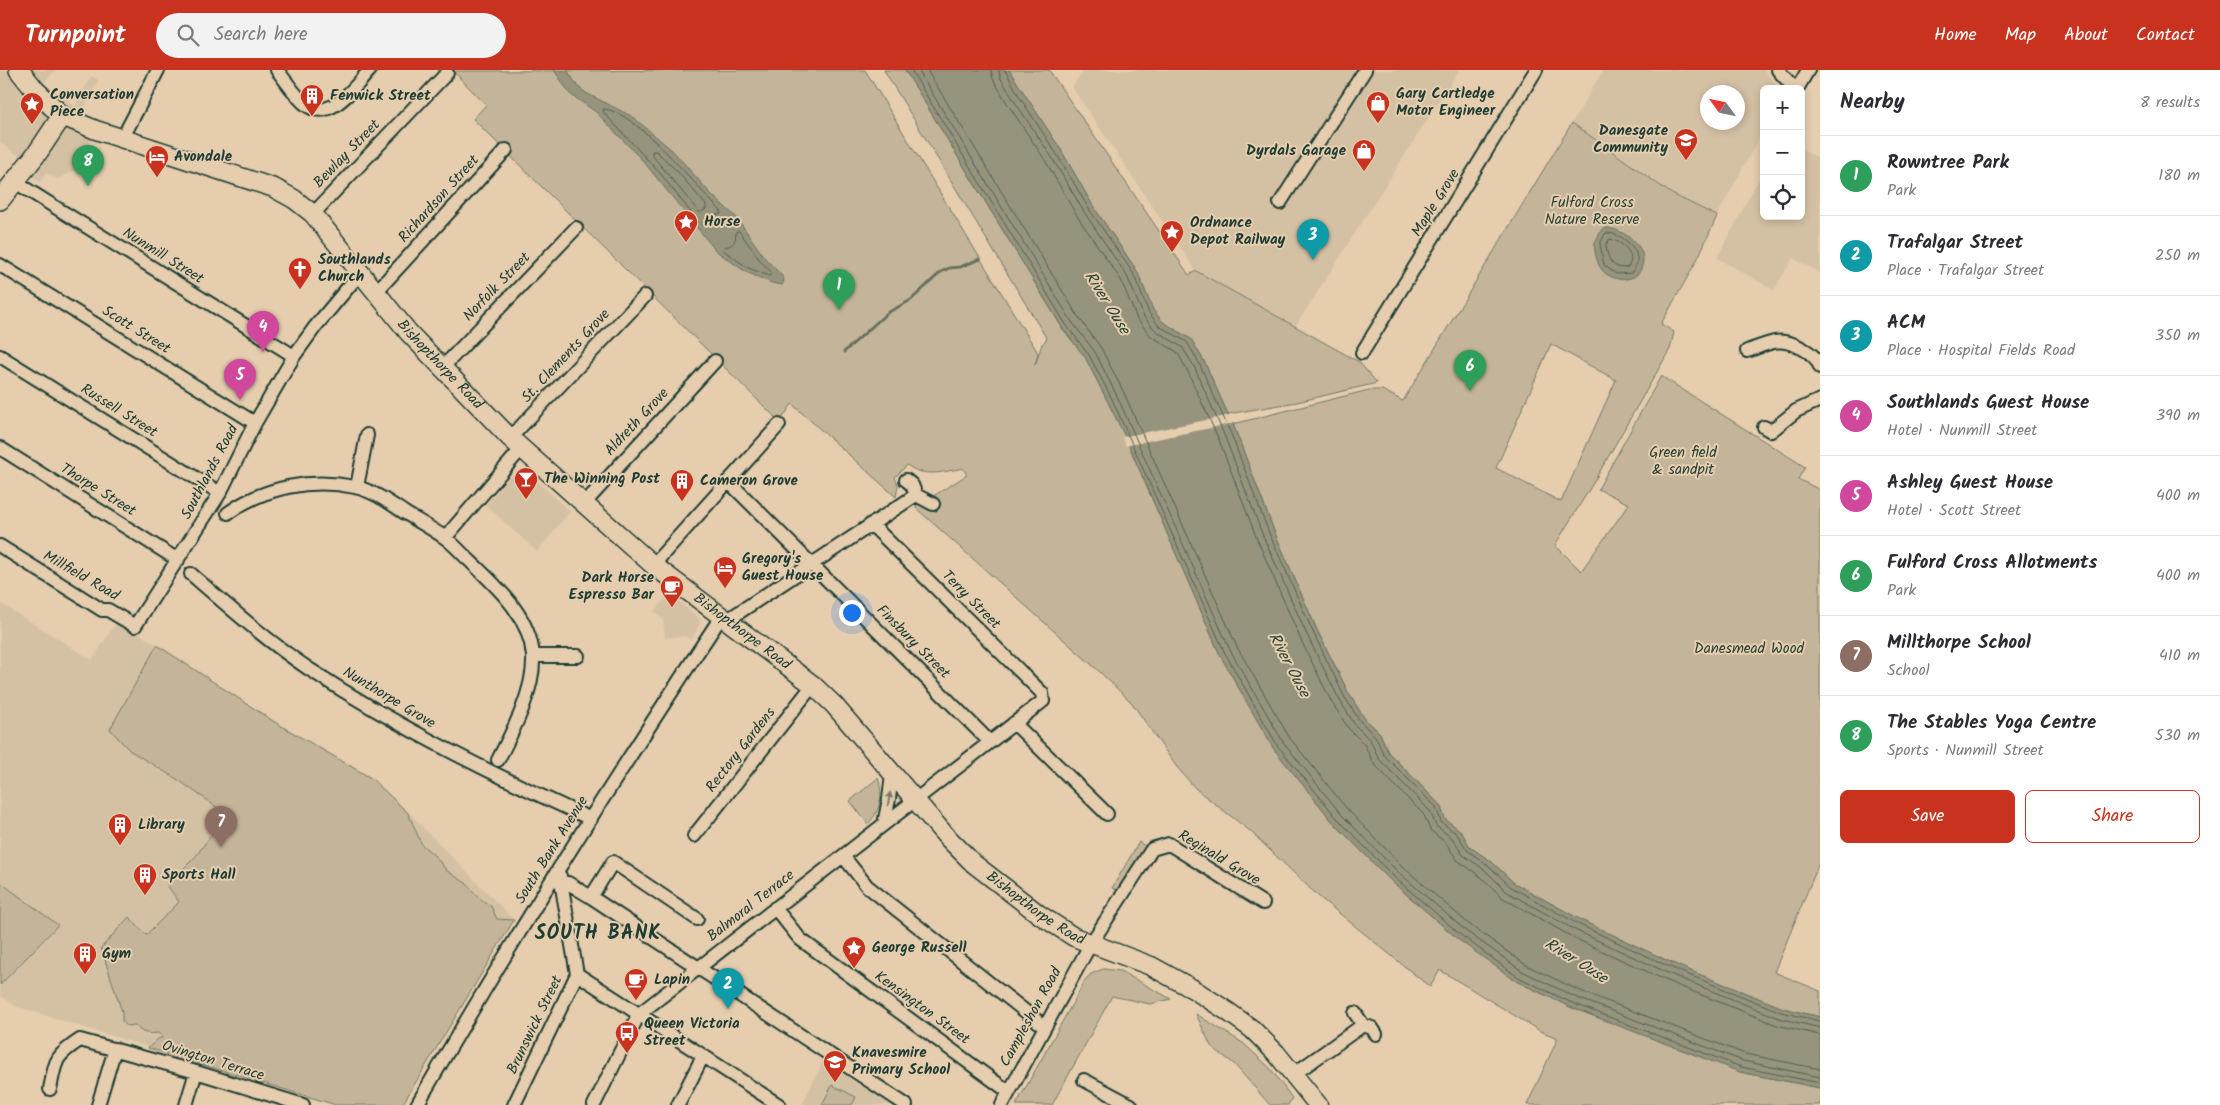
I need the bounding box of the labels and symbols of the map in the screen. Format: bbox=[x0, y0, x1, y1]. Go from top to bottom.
place label: Gary Cartledge Motor Engineer bbox=[1396, 82, 1496, 123]
place label: Conversation Piece bbox=[50, 83, 134, 124]
building icon: Fenwick Street bbox=[299, 83, 325, 117]
place label: Fenwick Street bbox=[330, 84, 431, 108]
north arrow bbox=[1700, 85, 1745, 130]
shop icon: Gary Cartledge Motor Engineer bbox=[1365, 90, 1391, 124]
place icon: Conversation Piece bbox=[19, 91, 45, 125]
street label: Bewlay Street bbox=[308, 114, 386, 194]
place label: Danesgate Community bbox=[1593, 119, 1669, 160]
school or university icon: Danesgate Community bbox=[1673, 127, 1699, 161]
shop icon: Dyrdals Garage bbox=[1351, 138, 1377, 172]
place label: Dyrdals Garage bbox=[1246, 139, 1347, 163]
hotel icon: Avondale bbox=[144, 144, 170, 178]
pin: 8 bbox=[72, 145, 104, 186]
place label: Avondale bbox=[174, 145, 233, 169]
street label: Richardson Street bbox=[393, 149, 485, 249]
street label: Maple Grove bbox=[1406, 164, 1467, 242]
park label: Fulford Cross Nature Reserve bbox=[1545, 191, 1640, 232]
place icon: Horse bbox=[673, 209, 699, 243]
place label: Horse bbox=[704, 210, 741, 234]
place label: Ordnance Depot Railway bbox=[1190, 211, 1286, 252]
place icon: Ordnance Depot Railway bbox=[1159, 219, 1185, 253]
pin: 3 bbox=[1297, 219, 1329, 260]
street label: Nunmill Street bbox=[118, 221, 209, 291]
street label: Norfolk Street bbox=[457, 246, 537, 327]
place label: Southlands Church bbox=[318, 248, 391, 289]
church icon: Southlands Church bbox=[287, 256, 313, 290]
water label: River Ouse bbox=[1078, 267, 1137, 341]
pin: 1 bbox=[823, 269, 855, 310]
street label: Scott Street bbox=[97, 299, 175, 361]
street label: St. Clements Grove bbox=[516, 303, 616, 409]
pin: 4 bbox=[247, 311, 279, 352]
street label: Bishopthorpe Road bbox=[391, 314, 489, 416]
pin: 6 bbox=[1454, 350, 1486, 391]
pin: 5 bbox=[224, 359, 256, 400]
street label: Russell Street bbox=[76, 378, 162, 444]
street label: Aldreth Grove bbox=[599, 382, 675, 462]
street label: Southlands Road bbox=[175, 420, 245, 524]
park label: Green field & sandpit bbox=[1649, 441, 1717, 482]
street label: Thorpe Street bbox=[55, 457, 141, 523]
bar icon: The Winning Post bbox=[513, 466, 539, 500]
place label: The Winning Post bbox=[544, 467, 660, 491]
building icon: Cameron Grove bbox=[669, 468, 695, 502]
place label: Cameron Grove bbox=[700, 469, 798, 493]
street label: Millfield Road bbox=[38, 544, 124, 608]
place label: Gregory's Guest House bbox=[742, 547, 824, 588]
hotel icon: Gregory's Guest House bbox=[712, 555, 738, 589]
street label: Terry Street bbox=[936, 565, 1006, 635]
place label: Dark Horse Espresso Bar bbox=[569, 566, 655, 607]
cafe icon: Dark Horse Espresso Bar bbox=[659, 574, 685, 608]
street label: Bishopthorpe Road bbox=[688, 587, 796, 677]
street label: Finsbury Street bbox=[870, 599, 956, 685]
your location bbox=[839, 600, 865, 626]
water label: River Ouse bbox=[1261, 628, 1317, 704]
park label: Danesmead Wood bbox=[1694, 637, 1804, 661]
street label: Nunthorpe Grove bbox=[338, 661, 440, 735]
street label: Rectory Gardens bbox=[700, 702, 782, 798]
street label: South Bank Avenue bbox=[509, 791, 595, 909]
one-way arrow bbox=[885, 791, 893, 807]
pin: 7 bbox=[205, 806, 237, 847]
building icon: Library bbox=[107, 812, 133, 846]
place label: Library bbox=[138, 813, 185, 837]
street label: Reginald Grove bbox=[1173, 824, 1265, 892]
building icon: Sports Hall bbox=[132, 862, 158, 896]
place label: Sports Hall bbox=[162, 863, 236, 887]
street label: Balmoral Terrace bbox=[702, 864, 800, 948]
street label: Bishopthorpe Road bbox=[981, 865, 1089, 952]
district label: SOUTH BANK bbox=[535, 918, 661, 950]
water label: River Ouse bbox=[1540, 932, 1614, 991]
place icon: George Russell bbox=[841, 935, 867, 969]
place label: George Russell bbox=[872, 936, 966, 960]
building icon: Gym bbox=[72, 941, 98, 975]
place label: Gym bbox=[102, 942, 131, 966]
street label: Campleshon Road bbox=[994, 962, 1069, 1071]
street label: Kensington Street bbox=[869, 965, 975, 1051]
cafe icon: Lapin bbox=[623, 967, 649, 1001]
place label: Lapin bbox=[654, 968, 690, 992]
pin: 2 bbox=[712, 968, 744, 1009]
street label: Brunswick Street bbox=[501, 971, 569, 1079]
place label: Queen Victoria Street bbox=[644, 1012, 740, 1053]
bus stop icon: Queen Victoria Street bbox=[614, 1020, 640, 1054]
street label: Ovington Terrace bbox=[159, 1034, 267, 1088]
place label: Knavesmire Primary School bbox=[852, 1041, 950, 1082]
school or university icon: Knavesmire Primary School bbox=[822, 1049, 848, 1083]

